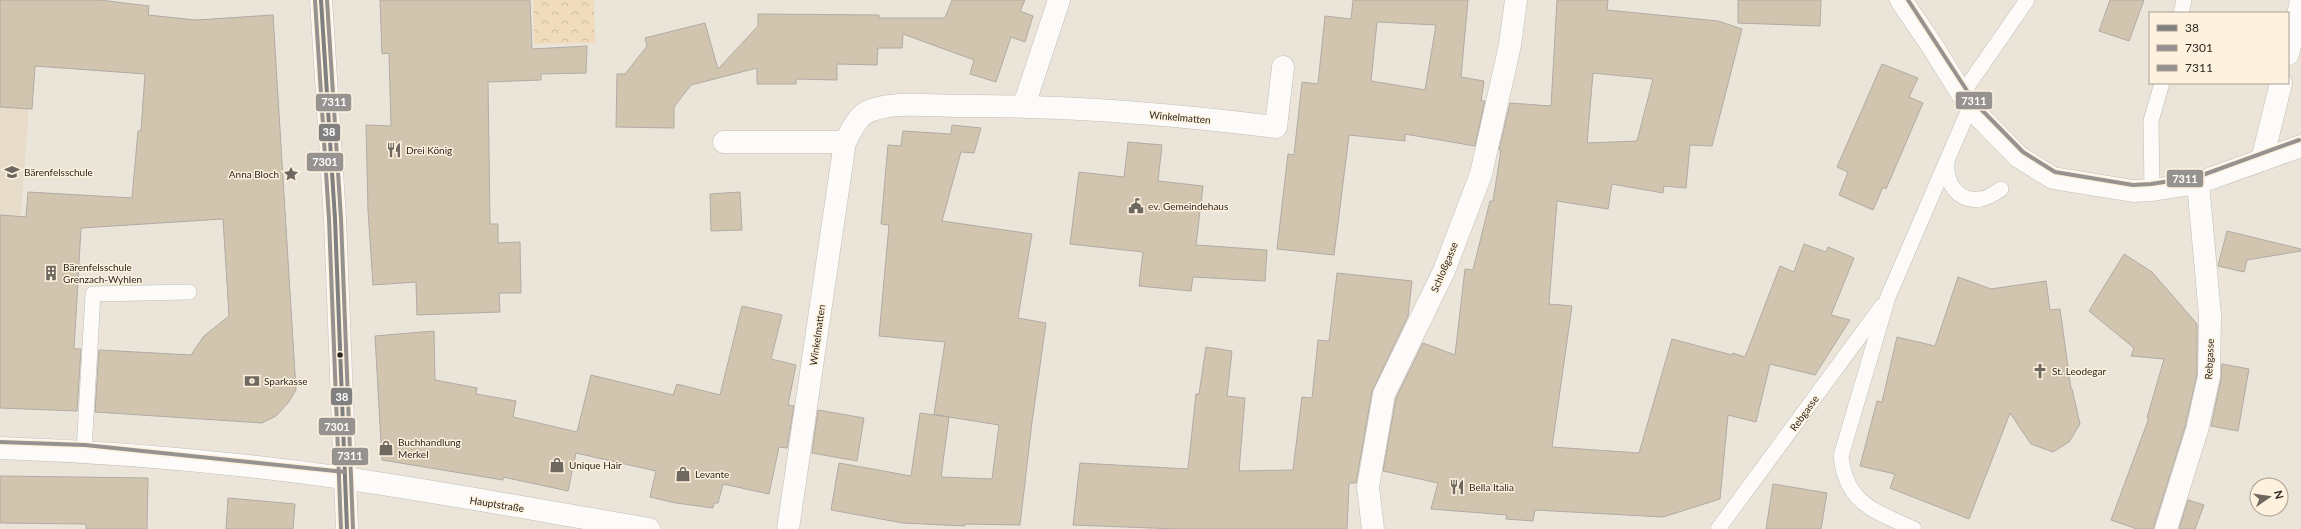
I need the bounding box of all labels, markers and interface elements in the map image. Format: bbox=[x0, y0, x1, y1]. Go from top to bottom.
legend bbox=[2149, 12, 2289, 84]
text: 38 bbox=[2185, 20, 2199, 35]
text: 7301 bbox=[2185, 40, 2213, 55]
text: 7311 bbox=[2185, 60, 2213, 75]
line badge: 7311 bbox=[1955, 91, 1993, 110]
line badge: 7311 bbox=[315, 93, 352, 112]
text: 7311 bbox=[1961, 94, 1987, 107]
text: 7311 bbox=[321, 95, 347, 108]
street label: Winkelmatten bbox=[1149, 108, 1211, 126]
line badge: 38 bbox=[318, 123, 341, 142]
text: 38 bbox=[323, 125, 335, 138]
restaurant icon: Drei König bbox=[385, 141, 403, 159]
place label: Drei König bbox=[406, 144, 452, 156]
line badge: 7301 bbox=[306, 152, 344, 172]
text: 7301 bbox=[312, 155, 338, 168]
school or university icon: Bärenfelsschule bbox=[3, 163, 21, 181]
place icon: Anna Bloch bbox=[282, 165, 300, 183]
place label: Bärenfelsschule bbox=[24, 166, 93, 178]
place label: Anna Bloch bbox=[229, 168, 279, 180]
line badge: 7311 bbox=[2166, 169, 2204, 188]
text: 7311 bbox=[2172, 172, 2198, 185]
public building icon: ev. Gemeindehaus bbox=[1127, 197, 1145, 215]
place label: ev. Gemeindehaus bbox=[1148, 200, 1228, 212]
street label: Schloßgasse bbox=[1428, 240, 1460, 294]
place label: Bärenfelsschule Grenzach-Wyhlen bbox=[63, 261, 142, 285]
building icon: Bärenfelsschule Grenzach-Wyhlen bbox=[42, 264, 60, 282]
street label: Winkelmatten bbox=[807, 304, 827, 366]
street label: Rebgasse bbox=[2202, 338, 2216, 380]
unlabelled marker bbox=[335, 350, 345, 360]
church icon: St. Leodegar bbox=[2031, 362, 2049, 380]
place label: St. Leodegar bbox=[2052, 365, 2106, 377]
bank icon: Sparkasse bbox=[243, 372, 261, 390]
place label: Sparkasse bbox=[264, 375, 308, 387]
line badge: 38 bbox=[330, 387, 353, 406]
text: 38 bbox=[336, 390, 348, 403]
street label: Rebgasse bbox=[1787, 393, 1821, 433]
line badge: 7301 bbox=[318, 417, 356, 436]
text: 7301 bbox=[324, 420, 350, 433]
place label: Buchhandlung Merkel bbox=[398, 436, 461, 460]
shop icon: Buchhandlung Merkel bbox=[377, 439, 395, 457]
line badge: 7311 bbox=[331, 447, 369, 466]
text: 7311 bbox=[337, 449, 363, 462]
shop icon: Unique Hair bbox=[548, 456, 566, 474]
place label: Unique Hair bbox=[569, 459, 622, 471]
shop icon: Levante bbox=[674, 465, 692, 483]
place label: Levante bbox=[695, 468, 729, 480]
north arrow bbox=[2249, 477, 2289, 517]
restaurant icon: Bella Italia bbox=[1448, 478, 1466, 496]
place label: Bella Italia bbox=[1469, 481, 1514, 493]
text: N bbox=[2272, 489, 2287, 500]
street label: Hauptstraße bbox=[469, 494, 525, 514]

